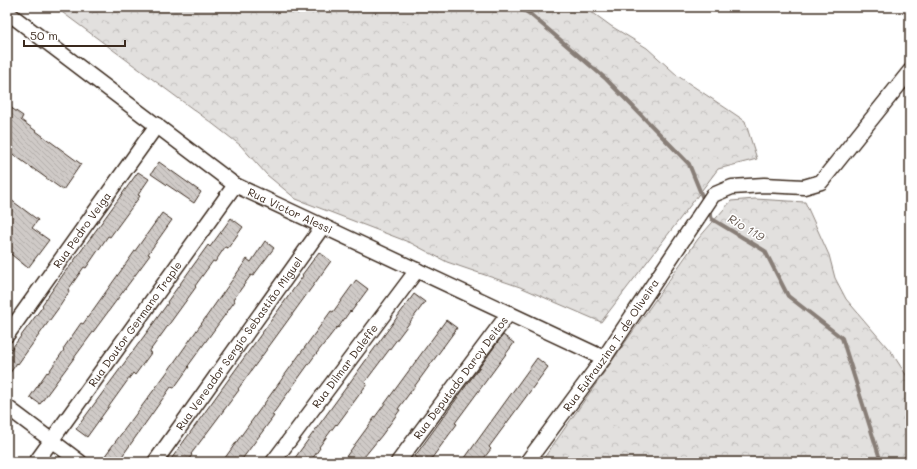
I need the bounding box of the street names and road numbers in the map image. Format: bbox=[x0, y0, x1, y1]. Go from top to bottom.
street label: Rua Victor Alessi bbox=[245, 184, 335, 237]
street label: Rua Pedro Veiga bbox=[49, 189, 114, 271]
street label: Rua Vereador Sergio Sebastião Miguel bbox=[172, 254, 305, 433]
street label: Rua Doutor Germano Traple bbox=[85, 258, 185, 389]
street label: Rua Eufrauzina T. de Oliveira bbox=[559, 276, 662, 414]
street label: Rua Deputado Darcy Deitos bbox=[410, 313, 511, 442]
street label: Rua Dilmar Daleffe bbox=[308, 321, 381, 411]

